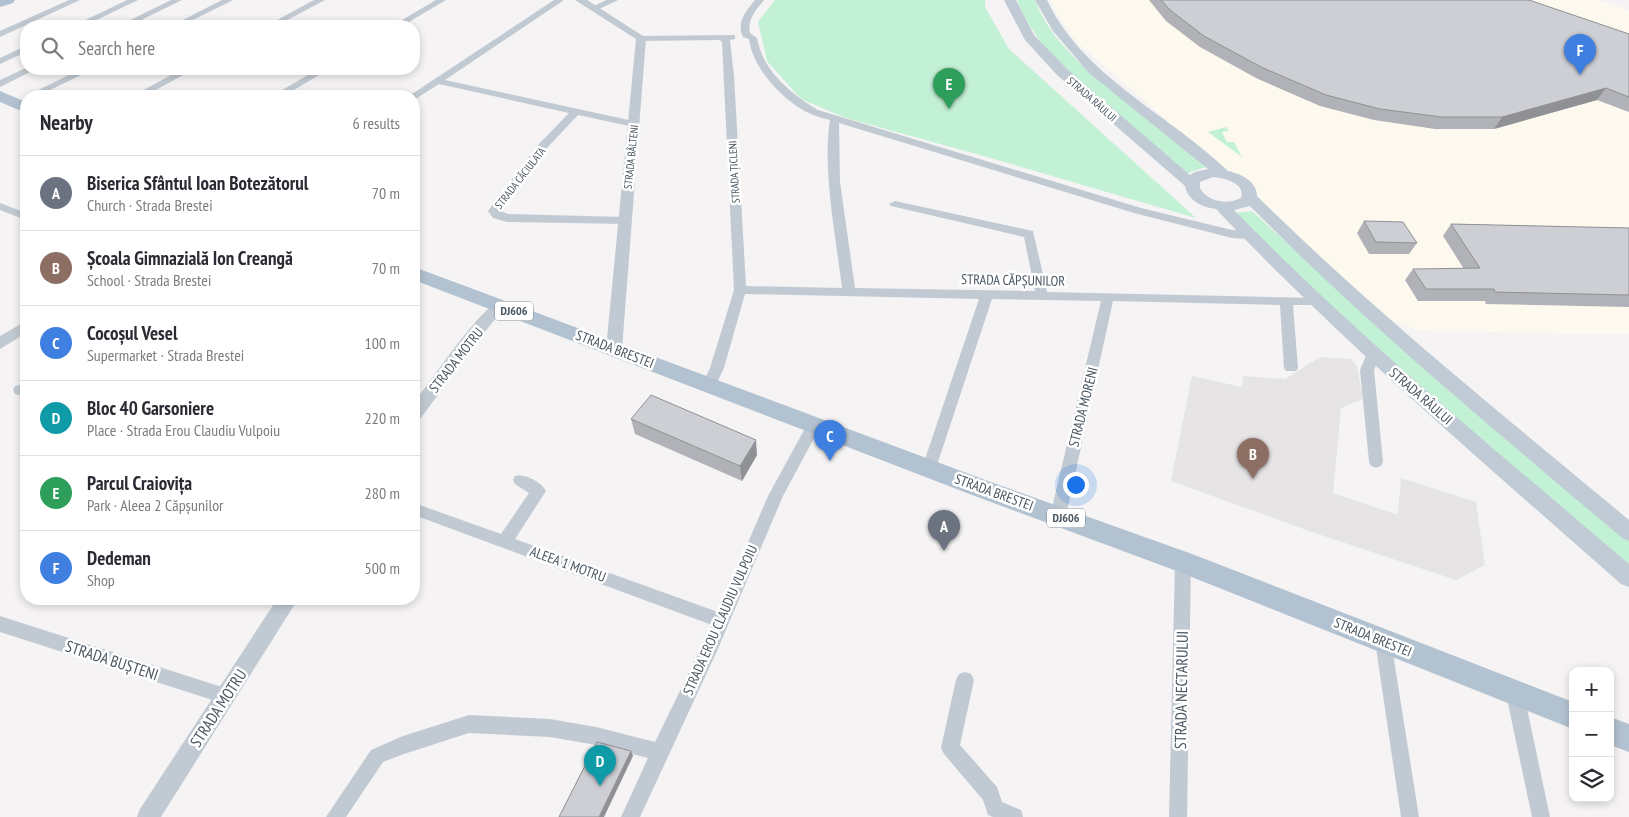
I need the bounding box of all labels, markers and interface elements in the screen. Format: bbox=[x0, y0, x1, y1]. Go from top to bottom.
search box bbox=[20, 20, 420, 75]
icon: search bbox=[38, 34, 66, 62]
pin: F bbox=[1564, 34, 1596, 75]
text: Search here bbox=[78, 36, 155, 60]
pin: E bbox=[933, 68, 965, 109]
street label: STRADA RÂULUI bbox=[1064, 74, 1120, 124]
text: Nearby bbox=[40, 109, 93, 136]
text: 6 results bbox=[353, 113, 400, 133]
street label: STRADA BÂLTENI bbox=[621, 124, 641, 190]
street label: STRADA ȚICLENI bbox=[725, 140, 743, 204]
street label: STRADA CĂCIULATA bbox=[492, 144, 549, 212]
text: Biserica Sfântul Ioan Botezătorul bbox=[87, 171, 308, 195]
text: A bbox=[52, 183, 60, 203]
text: 70 m bbox=[372, 183, 400, 203]
text: Church · Strada Brestei bbox=[87, 195, 213, 215]
text: Școala Gimnazială Ion Creangă bbox=[87, 246, 293, 270]
text: B bbox=[52, 258, 60, 278]
text: 70 m bbox=[372, 258, 400, 278]
text: School · Strada Brestei bbox=[87, 270, 211, 290]
street label: STRADA CĂPȘUNILOR bbox=[961, 270, 1065, 290]
road number: DJ606 bbox=[495, 302, 533, 321]
text: Cocoșul Vesel bbox=[87, 321, 178, 345]
street label: STRADA MOTRU bbox=[425, 324, 487, 396]
street label: STRADA BRESTEI bbox=[573, 326, 657, 372]
text: C bbox=[52, 333, 60, 353]
text: 100 m bbox=[365, 333, 400, 353]
text: Supermarket · Strada Brestei bbox=[87, 345, 244, 365]
street label: STRADA RÂULUI bbox=[1386, 364, 1456, 428]
street label: STRADA MORENI bbox=[1064, 365, 1102, 449]
text: Bloc 40 Garsoniere bbox=[87, 396, 214, 420]
text: D bbox=[52, 408, 60, 428]
text: 220 m bbox=[365, 408, 400, 428]
text: Place · Strada Erou Claudiu Vulpoiu bbox=[87, 420, 280, 440]
pin: C bbox=[814, 420, 846, 461]
pin: B bbox=[1237, 438, 1269, 479]
street label: STRADA BRESTEI bbox=[952, 469, 1036, 515]
text: Parcul Craiovița bbox=[87, 471, 192, 495]
your location bbox=[1063, 472, 1089, 498]
text: E bbox=[53, 483, 59, 503]
text: 280 m bbox=[365, 483, 400, 503]
text: Park · Aleea 2 Căpșunilor bbox=[87, 495, 223, 515]
road number: DJ606 bbox=[1047, 508, 1085, 528]
pin: A bbox=[928, 510, 960, 551]
street label: ALEEA 1 MOTRU bbox=[528, 542, 608, 586]
street label: STRADA EROU CLAUDIU VULPOIU bbox=[679, 542, 761, 698]
text: Dedeman bbox=[87, 546, 151, 570]
text: F bbox=[53, 558, 59, 578]
text: 500 m bbox=[365, 558, 400, 578]
text: Shop bbox=[87, 570, 115, 590]
street label: STRADA BRESTEI bbox=[1331, 613, 1415, 661]
street label: STRADA NECTARULUI bbox=[1170, 631, 1192, 749]
street label: STRADA BUȘTENI bbox=[63, 636, 161, 684]
street label: STRADA MOTRU bbox=[185, 665, 251, 751]
map controls bbox=[1569, 667, 1614, 802]
button: + bbox=[1569, 667, 1614, 712]
button: − bbox=[1569, 712, 1614, 757]
pin: D bbox=[584, 745, 616, 786]
button: layers bbox=[1569, 757, 1614, 802]

